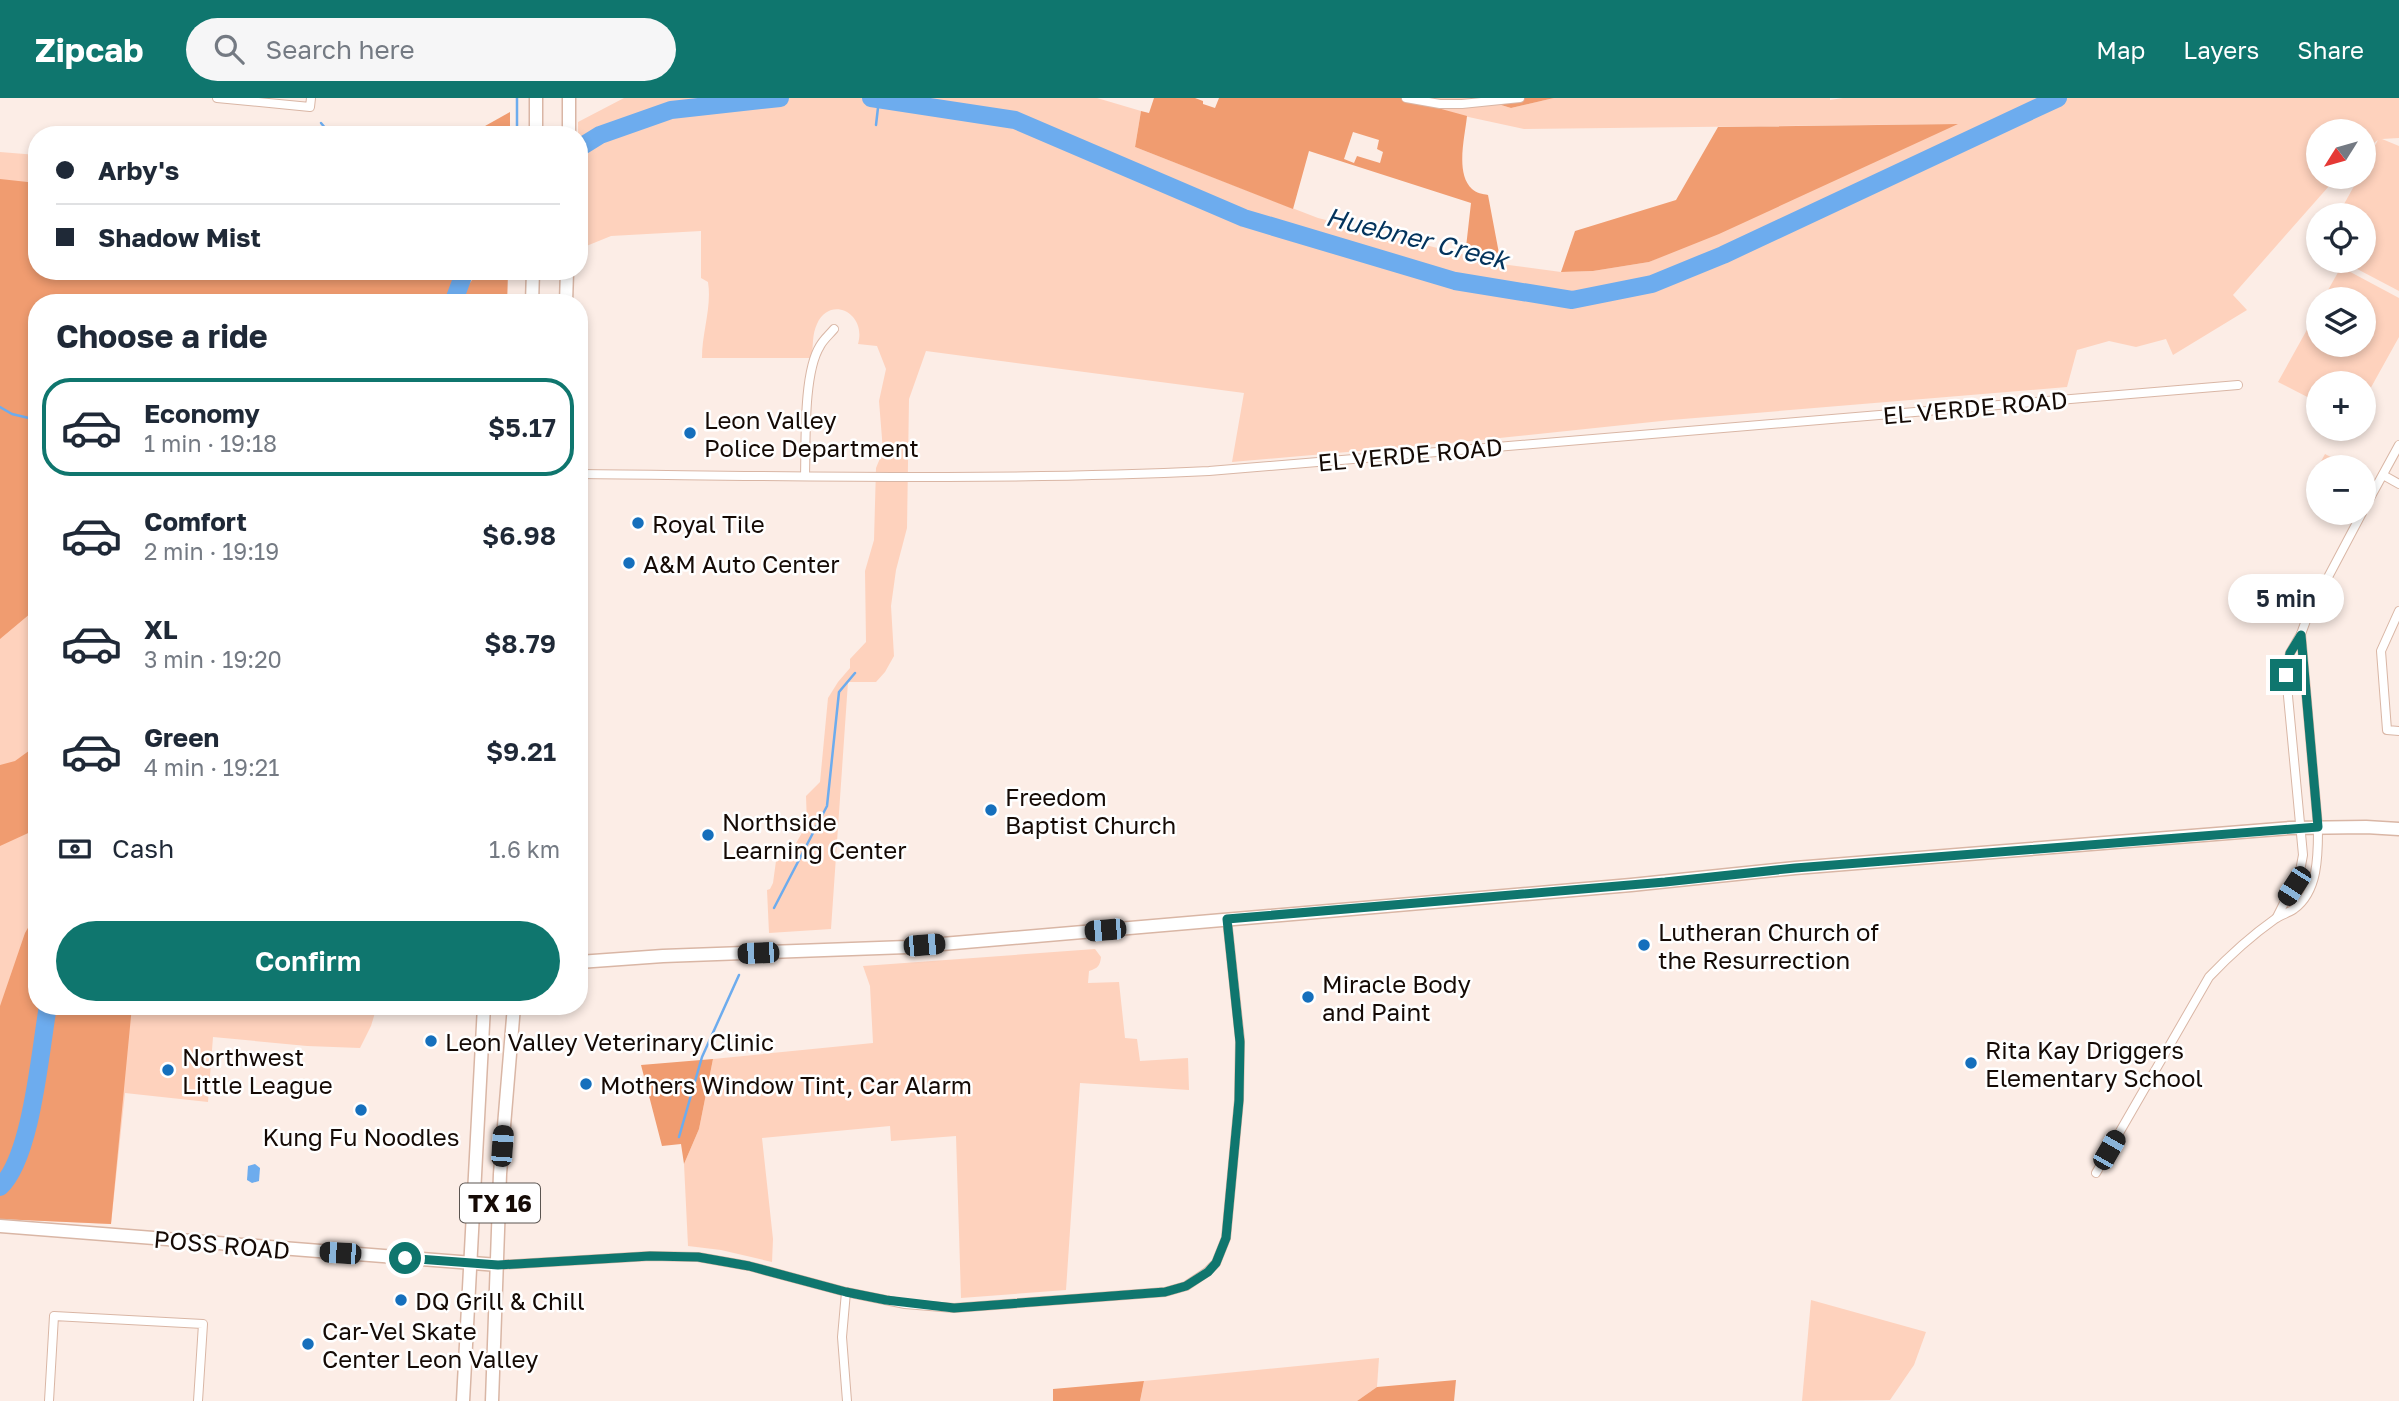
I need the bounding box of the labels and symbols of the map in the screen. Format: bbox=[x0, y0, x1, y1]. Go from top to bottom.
north arrow bbox=[2306, 119, 2376, 189]
water label: Huebner Creek bbox=[1323, 200, 1514, 276]
street label: EL VERDE ROAD bbox=[1881, 384, 2069, 430]
place label: Leon Valley Police Department bbox=[704, 405, 919, 462]
marker: Leon Valley Police Department bbox=[682, 425, 698, 441]
street label: EL VERDE ROAD bbox=[1316, 431, 1504, 477]
place label: Royal Tile bbox=[652, 509, 765, 538]
marker: Royal Tile bbox=[630, 515, 646, 531]
place label: A&M Auto Center bbox=[643, 549, 840, 578]
marker: A&M Auto Center bbox=[621, 555, 637, 571]
callout: 5 min bbox=[2228, 574, 2344, 622]
route end bbox=[2270, 659, 2302, 691]
place label: Freedom Baptist Church bbox=[1005, 782, 1176, 839]
marker: Freedom Baptist Church bbox=[983, 802, 999, 818]
place label: Northside Learning Center bbox=[722, 807, 907, 864]
marker: Northside Learning Center bbox=[700, 827, 716, 843]
car bbox=[2274, 863, 2315, 909]
place label: Lutheran Church of the Resurrection bbox=[1658, 917, 1879, 974]
car bbox=[1084, 918, 1127, 942]
car bbox=[903, 933, 946, 957]
marker: Lutheran Church of the Resurrection bbox=[1636, 937, 1652, 953]
car bbox=[737, 942, 780, 964]
place label: Miracle Body and Paint bbox=[1322, 969, 1471, 1026]
marker: Miracle Body and Paint bbox=[1300, 989, 1316, 1005]
place label: Leon Valley Veterinary Clinic bbox=[445, 1027, 774, 1056]
marker: Leon Valley Veterinary Clinic bbox=[423, 1033, 439, 1049]
place label: Rita Kay Driggers Elementary School bbox=[1985, 1035, 2203, 1092]
place label: Northwest Little League bbox=[182, 1042, 333, 1099]
marker: Rita Kay Driggers Elementary School bbox=[1963, 1055, 1979, 1071]
marker: Northwest Little League bbox=[160, 1062, 176, 1078]
place label: Mothers Window Tint, Car Alarm bbox=[600, 1070, 972, 1099]
marker: Mothers Window Tint, Car Alarm bbox=[578, 1076, 594, 1092]
marker: Kung Fu Noodles bbox=[353, 1102, 369, 1118]
place label: Kung Fu Noodles bbox=[263, 1122, 459, 1151]
car bbox=[491, 1124, 514, 1168]
car bbox=[2090, 1127, 2129, 1173]
road number: TX 16 bbox=[460, 1184, 540, 1222]
street label: POSS ROAD bbox=[153, 1224, 291, 1264]
car bbox=[319, 1241, 362, 1265]
route start bbox=[389, 1242, 421, 1274]
place label: DQ Grill & Chill bbox=[415, 1286, 585, 1315]
marker: DQ Grill & Chill bbox=[393, 1292, 409, 1308]
place label: Car-Vel Skate Center Leon Valley bbox=[322, 1316, 538, 1373]
marker: Car-Vel Skate Center Leon Valley bbox=[300, 1336, 316, 1352]

